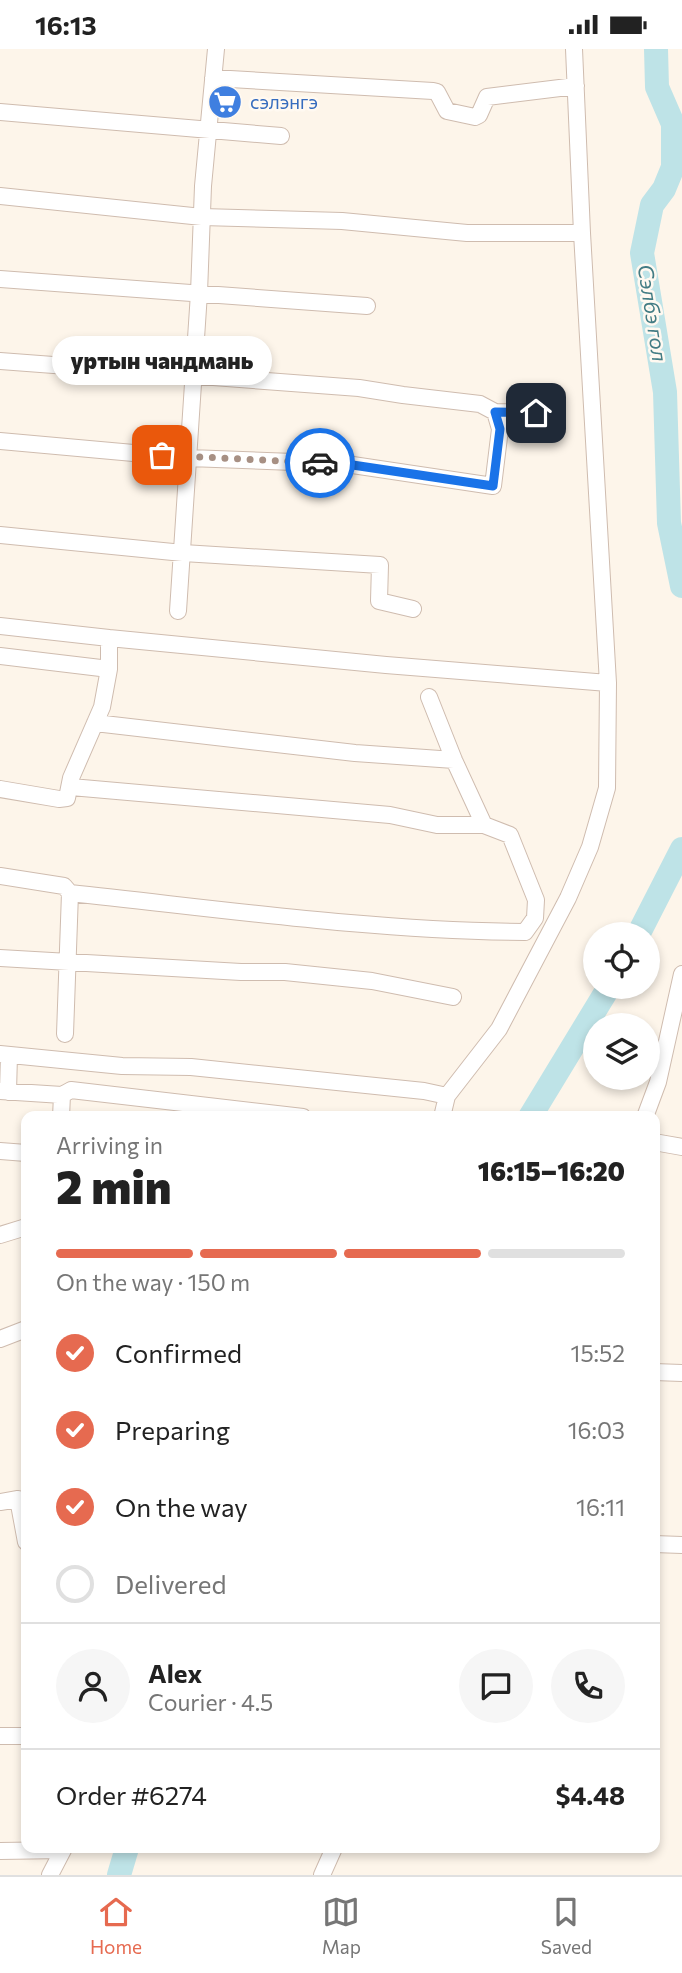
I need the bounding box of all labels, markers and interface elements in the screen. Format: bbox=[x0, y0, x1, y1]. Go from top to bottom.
text: 16:13 bbox=[35, 9, 97, 40]
supermarket icon: сэлэнгэ bbox=[206, 83, 244, 121]
place label: сэлэнгэ bbox=[250, 90, 318, 113]
water label: Сэлбэ гол bbox=[633, 263, 673, 363]
callout: уртын чандмань bbox=[52, 336, 272, 385]
text: уртын чандмань bbox=[71, 346, 253, 374]
pin bbox=[506, 383, 566, 443]
icon: home bbox=[517, 394, 555, 432]
pin bbox=[132, 425, 192, 485]
courier bbox=[285, 428, 355, 498]
icon: bag bbox=[143, 436, 181, 474]
icon: car bbox=[301, 444, 339, 482]
map controls bbox=[583, 922, 660, 1090]
button: locate bbox=[583, 922, 660, 999]
button: layers bbox=[583, 1013, 660, 1090]
text: Arriving in bbox=[56, 1131, 163, 1159]
text: 16:15–16:20 bbox=[478, 1155, 625, 1186]
text: 2 min bbox=[56, 1157, 172, 1213]
text: On the way · 150 m bbox=[56, 1268, 250, 1296]
icon: check bbox=[56, 1334, 94, 1372]
text: Confirmed bbox=[115, 1337, 242, 1368]
text: 15:52 bbox=[571, 1339, 625, 1367]
icon: check bbox=[56, 1411, 94, 1449]
text: Preparing bbox=[115, 1414, 230, 1445]
text: 16:03 bbox=[568, 1416, 625, 1444]
icon: check bbox=[56, 1488, 94, 1526]
text: On the way bbox=[115, 1491, 248, 1522]
text: 16:11 bbox=[576, 1493, 625, 1521]
text: Delivered bbox=[115, 1568, 226, 1599]
button: person bbox=[56, 1649, 130, 1723]
button: chat bbox=[459, 1649, 533, 1723]
button: phone bbox=[551, 1649, 625, 1723]
text: Alex bbox=[148, 1657, 202, 1688]
text: Courier · 4.5 bbox=[148, 1688, 273, 1716]
text: Order #6274 bbox=[56, 1779, 207, 1810]
text: $4.48 bbox=[555, 1779, 625, 1810]
tab: Home bbox=[90, 1893, 142, 1958]
tab: Map bbox=[322, 1893, 361, 1958]
tab: Saved bbox=[541, 1893, 592, 1958]

